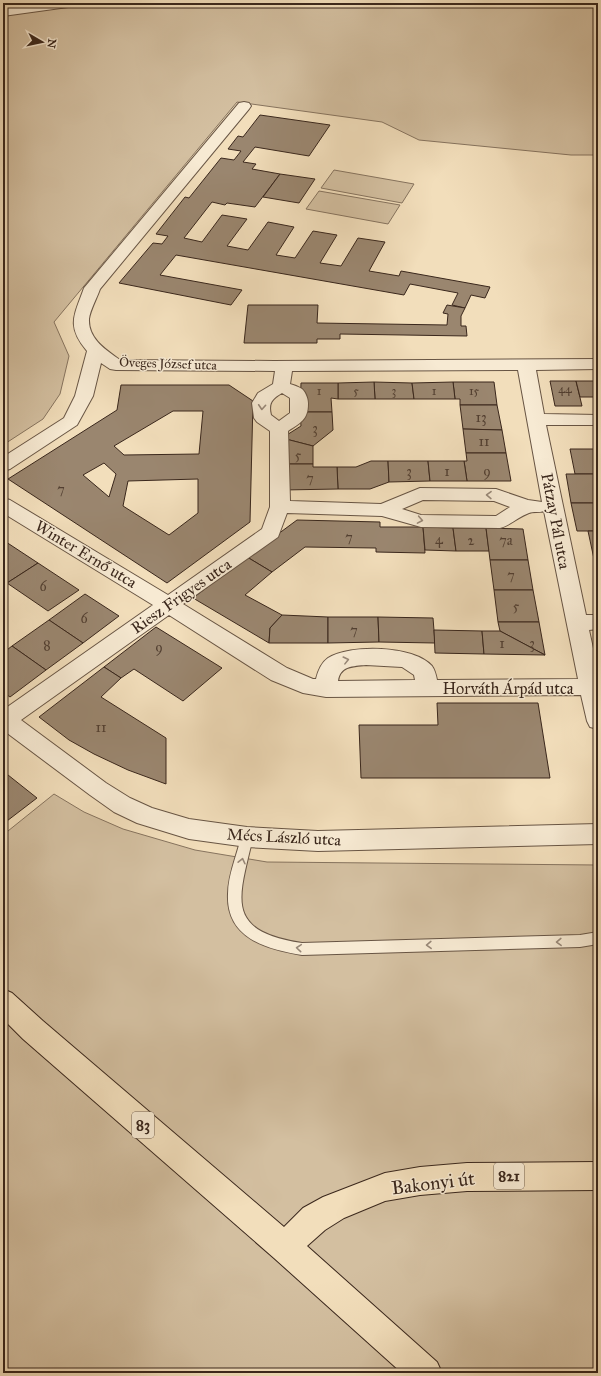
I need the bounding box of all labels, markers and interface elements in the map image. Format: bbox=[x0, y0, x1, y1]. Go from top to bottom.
north arrow bbox=[22, 22, 62, 62]
text: N bbox=[44, 38, 59, 50]
street label: Öveges József utca bbox=[119, 354, 218, 374]
house number: 44 bbox=[558, 382, 572, 396]
house number: 1 bbox=[317, 384, 322, 398]
house number: 5 bbox=[353, 384, 359, 398]
house number: 3 bbox=[392, 384, 397, 398]
house number: 1 bbox=[432, 384, 437, 398]
house number: 15 bbox=[469, 384, 480, 398]
one-way arrow bbox=[258, 404, 266, 410]
house number: 13 bbox=[475, 409, 487, 426]
house number: 3 bbox=[312, 420, 318, 437]
house number: 11 bbox=[478, 433, 490, 450]
house number: 5 bbox=[295, 447, 302, 464]
house number: 3 bbox=[406, 463, 412, 480]
house number: 1 bbox=[444, 463, 450, 480]
house number: 9 bbox=[483, 463, 491, 480]
house number: 7 bbox=[306, 470, 314, 487]
street label: Pátzay Pál utca bbox=[537, 471, 575, 571]
house number: 7 bbox=[57, 481, 65, 498]
one-way arrow bbox=[486, 491, 492, 499]
one-way arrow bbox=[417, 515, 423, 524]
street label: Winter Ernő utca bbox=[32, 516, 141, 592]
house number: 7 bbox=[345, 529, 353, 546]
house number: 4 bbox=[435, 531, 444, 548]
house number: 2 bbox=[468, 532, 475, 549]
house number: 7a bbox=[499, 532, 513, 549]
street label: Riesz Frigyes utca bbox=[127, 554, 235, 638]
house number: 7 bbox=[507, 567, 515, 584]
house number: 6 bbox=[39, 578, 47, 595]
house number: 5 bbox=[513, 598, 520, 615]
house number: 6 bbox=[80, 610, 88, 627]
house number: 7 bbox=[350, 622, 358, 639]
house number: 1 bbox=[499, 635, 505, 652]
house number: 3 bbox=[529, 635, 535, 652]
house number: 8 bbox=[43, 637, 51, 654]
house number: 9 bbox=[155, 639, 163, 656]
one-way arrow bbox=[342, 656, 349, 665]
street label: Horváth Árpád utca bbox=[442, 678, 574, 698]
house number: 11 bbox=[95, 719, 107, 736]
street label: Mécs László utca bbox=[226, 825, 342, 849]
one-way arrow bbox=[237, 858, 245, 864]
one-way arrow bbox=[556, 937, 562, 946]
one-way arrow bbox=[426, 941, 432, 950]
one-way arrow bbox=[296, 944, 302, 953]
road number: 83 bbox=[132, 1112, 154, 1138]
road number: 821 bbox=[494, 1163, 524, 1189]
street label: Bakonyi út bbox=[390, 1166, 476, 1200]

